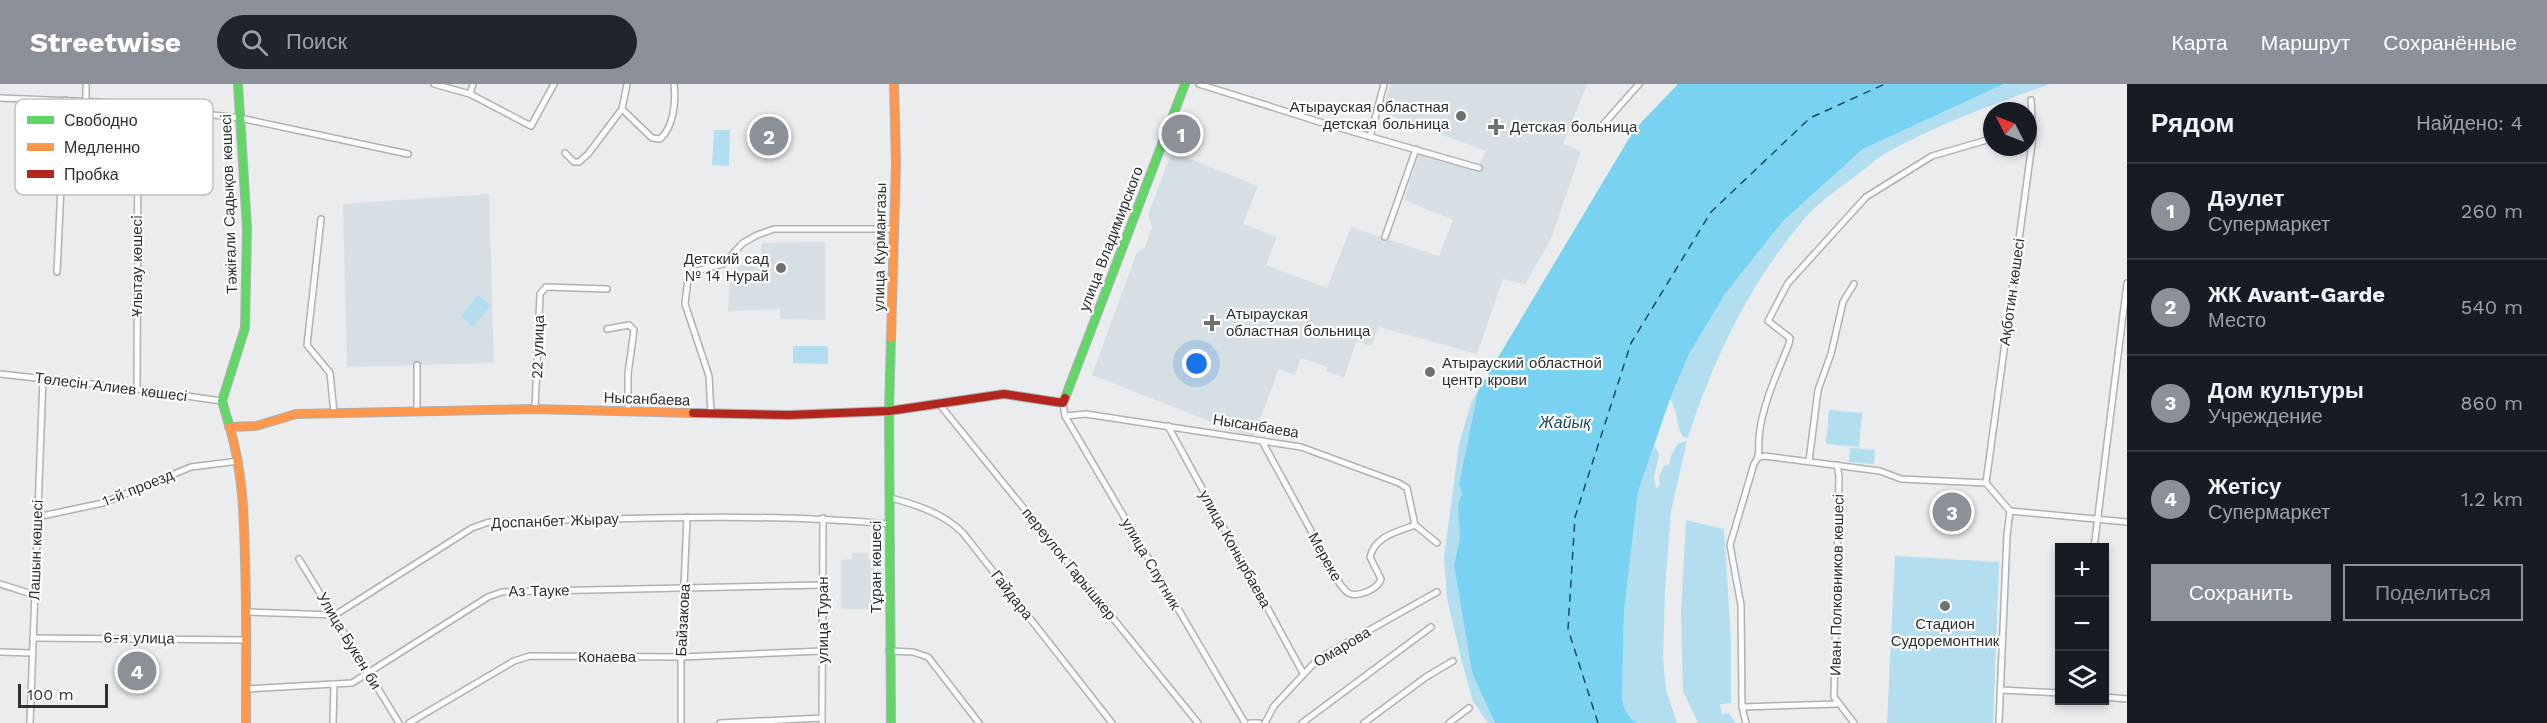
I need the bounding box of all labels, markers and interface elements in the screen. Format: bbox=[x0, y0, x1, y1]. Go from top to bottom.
search box bbox=[217, 15, 637, 69]
text: Streetwise bbox=[30, 26, 181, 59]
icon: search bbox=[238, 26, 271, 59]
text: Поиск bbox=[286, 29, 347, 54]
text: Карта bbox=[2172, 30, 2228, 55]
text: Маршрут bbox=[2261, 30, 2350, 55]
text: Сохранённые bbox=[2383, 30, 2517, 55]
place label: Атырауская областная детская больница bbox=[1289, 98, 1450, 133]
legend bbox=[15, 99, 213, 195]
north arrow bbox=[1983, 102, 2037, 156]
text: Рядом bbox=[2151, 108, 2234, 138]
marker: Атырауская областная детская больница bbox=[1454, 109, 1468, 123]
text: Свободно bbox=[64, 111, 138, 130]
text: Найдено: 4 bbox=[2416, 111, 2523, 135]
pin: 1 bbox=[1162, 112, 1200, 156]
pin: 2 bbox=[750, 113, 788, 158]
street label: Тәжіғали Садықов көшесі bbox=[217, 114, 241, 294]
marker: Детская больница bbox=[1487, 118, 1505, 136]
place label: Детская больница bbox=[1510, 118, 1638, 136]
text: Медленно bbox=[64, 138, 140, 157]
street label: улица Владимирского bbox=[1075, 164, 1147, 314]
text: Пробка bbox=[64, 165, 119, 184]
street label: улица Курмангазы bbox=[870, 183, 890, 311]
text: Дәулет bbox=[2208, 186, 2284, 211]
text: 1 bbox=[2166, 199, 2175, 223]
text: 260 m bbox=[2461, 199, 2523, 223]
text: Супермаркет bbox=[2208, 212, 2330, 236]
street label: Ұлытау көшесi bbox=[128, 215, 146, 317]
street label: Ақботин көшесі bbox=[1996, 237, 2028, 347]
place label: Детский сад № 14 Нурай bbox=[684, 250, 769, 285]
marker: Детский сад № 14 Нурай bbox=[774, 261, 788, 275]
text: ЖК Avant-Garde bbox=[2208, 282, 2385, 307]
text: 2 bbox=[2165, 295, 2176, 319]
text: 540 m bbox=[2461, 295, 2523, 319]
place label: Атырауская областная больница bbox=[1226, 305, 1371, 340]
text: Место bbox=[2208, 308, 2266, 332]
street label: 22 улица bbox=[528, 314, 548, 379]
marker: Атырауская областная больница bbox=[1203, 314, 1221, 332]
your location bbox=[1182, 349, 1211, 378]
place label: Атырауский областной центр крови bbox=[1442, 354, 1602, 389]
marker: Атырауский областной центр крови bbox=[1423, 365, 1437, 379]
street label: Төлесін Алиев көшесі bbox=[34, 369, 188, 405]
text: Дом культуры bbox=[2208, 378, 2364, 403]
street label: Нысанбаева bbox=[603, 388, 691, 410]
text: 3 bbox=[2165, 391, 2176, 415]
text: 860 m bbox=[2460, 391, 2523, 415]
text: Учреждение bbox=[2208, 404, 2323, 428]
street label: Нысанбаева bbox=[1212, 410, 1301, 442]
water label: Жайық bbox=[1538, 413, 1592, 432]
street label: 1-й проезд bbox=[100, 465, 176, 510]
text: Жетісу bbox=[2208, 474, 2281, 499]
street label: улица Конырбаева bbox=[1195, 487, 1275, 612]
text: 4 bbox=[2164, 487, 2177, 511]
text: 1.2 km bbox=[2461, 487, 2523, 511]
pin: 3 bbox=[1932, 490, 1972, 534]
street label: Иван Полковников көшесі bbox=[1826, 494, 1848, 676]
street label: Лашын көшесі bbox=[25, 499, 47, 601]
text: Супермаркет bbox=[2208, 500, 2330, 524]
street label: переулок Гарышкер bbox=[1018, 504, 1120, 624]
street label: Доспанбет Жырау bbox=[491, 510, 620, 532]
street label: улица Спутник bbox=[1117, 515, 1185, 613]
street label: Тұран көшесі bbox=[867, 521, 885, 613]
street label: Мереке bbox=[1304, 530, 1346, 584]
map controls bbox=[2055, 543, 2109, 705]
button: + bbox=[2055, 543, 2109, 597]
button: Сохранить bbox=[2151, 564, 2331, 621]
button: Поделиться bbox=[2343, 564, 2523, 621]
street label: Гайдара bbox=[987, 567, 1037, 624]
street label: улица Туран bbox=[814, 577, 832, 663]
street label: Аз Тауке bbox=[508, 581, 570, 601]
street label: Байзакова bbox=[672, 582, 694, 657]
street label: Улица Букен би bbox=[313, 589, 385, 693]
button: − bbox=[2055, 597, 2109, 651]
marker: Стадион Судоремонтник bbox=[1938, 599, 1952, 613]
place label: Стадион Судоремонтник bbox=[1891, 615, 2000, 650]
street label: Омарова bbox=[1310, 623, 1374, 671]
street label: 6-я улица bbox=[103, 628, 175, 648]
pin: 4 bbox=[118, 648, 156, 694]
street label: Конаева bbox=[578, 648, 637, 666]
button: layers bbox=[2055, 651, 2109, 705]
scale bar bbox=[18, 681, 108, 708]
text: 100 m bbox=[27, 685, 74, 704]

